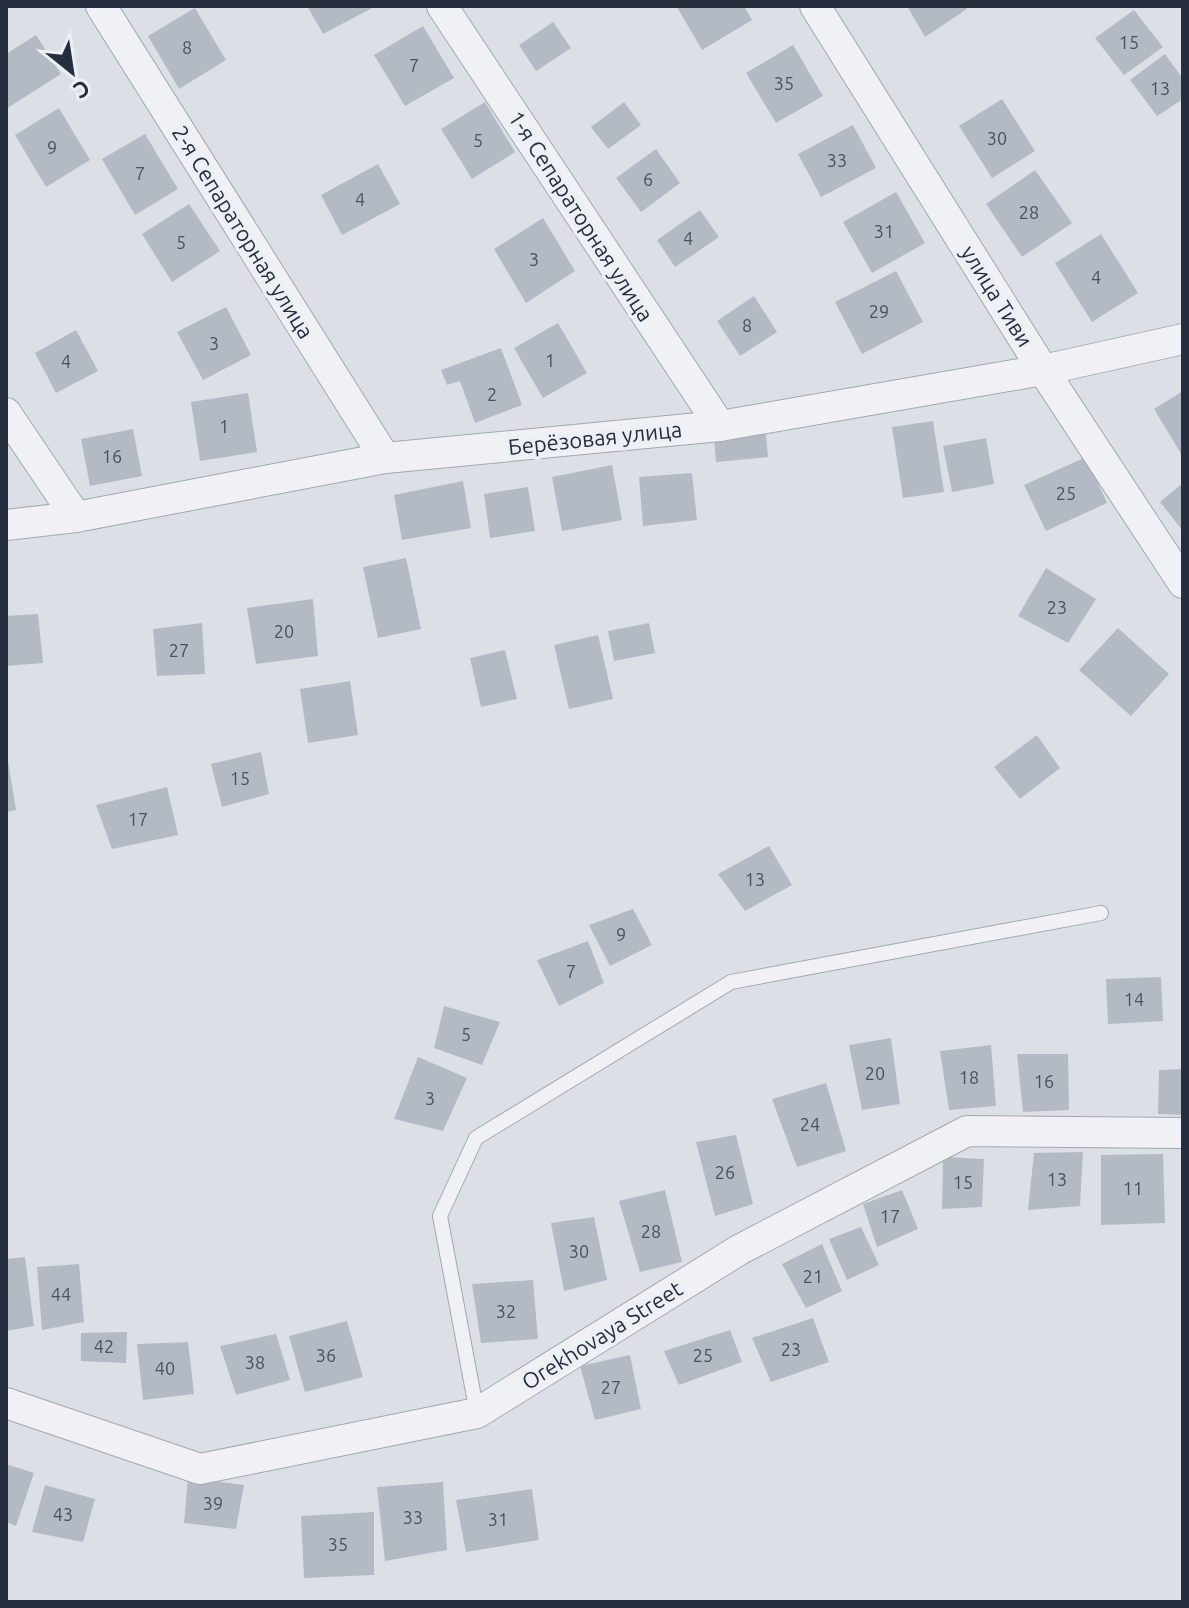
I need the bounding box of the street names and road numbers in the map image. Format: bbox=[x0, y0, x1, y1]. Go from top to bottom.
street label: 1-я Сепараторная улица bbox=[504, 106, 659, 326]
street label: 2-я Сепараторная улица bbox=[168, 121, 319, 343]
street label: улица Тиви bbox=[956, 241, 1038, 351]
street label: Берёзовая улица bbox=[507, 416, 683, 459]
street label: Orekhovaya Street bbox=[517, 1275, 687, 1394]

